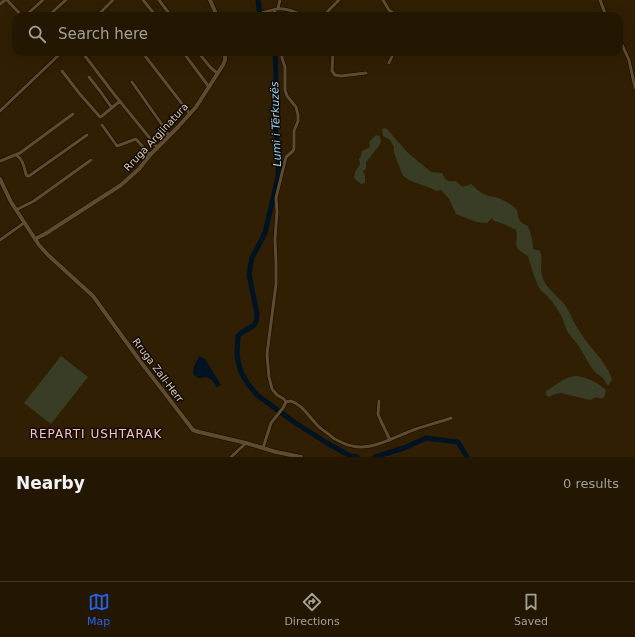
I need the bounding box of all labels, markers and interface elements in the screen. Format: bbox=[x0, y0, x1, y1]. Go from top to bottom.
search box bbox=[12, 12, 623, 56]
icon: search bbox=[26, 23, 48, 45]
text: Search here bbox=[58, 25, 148, 43]
water label: Lumi i Tërkuzës bbox=[268, 81, 284, 167]
street label: Rruga Argjinatura bbox=[122, 101, 190, 173]
street label: Rruga Zall-Herr bbox=[130, 336, 186, 405]
district label: REPARTI USHTARAK bbox=[30, 427, 162, 441]
text: Nearby bbox=[16, 473, 85, 493]
text: 0 results bbox=[563, 476, 619, 491]
tab: Map bbox=[87, 591, 110, 628]
tab: Directions bbox=[284, 591, 340, 628]
tab: Saved bbox=[514, 591, 548, 628]

